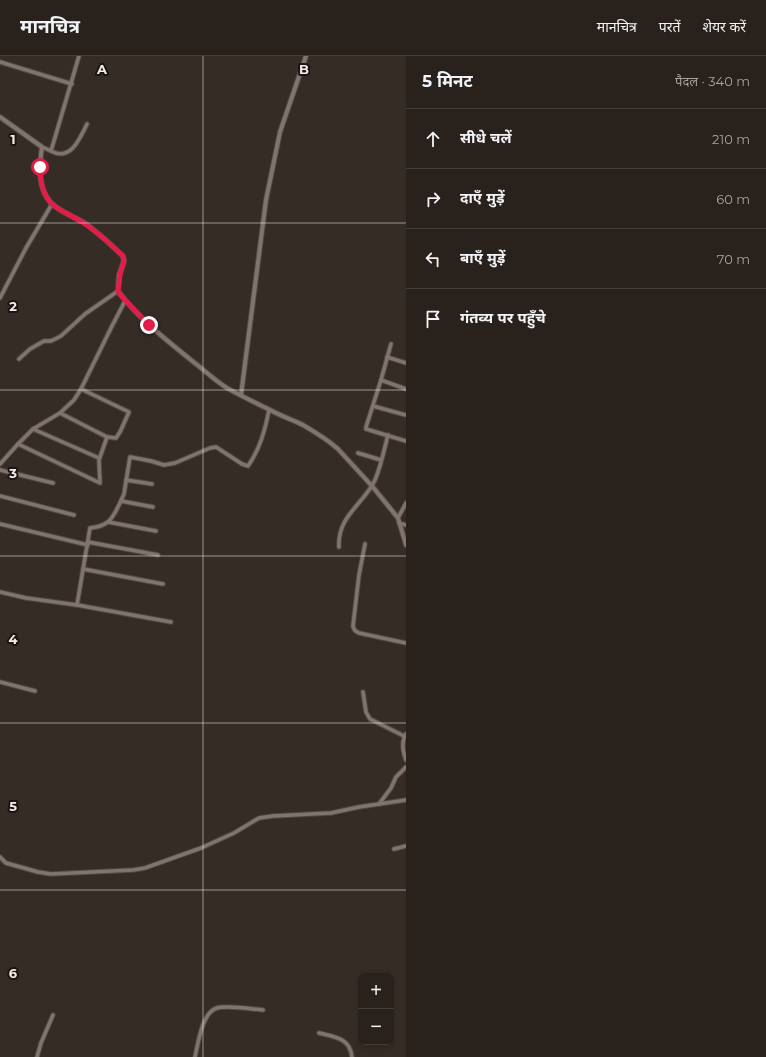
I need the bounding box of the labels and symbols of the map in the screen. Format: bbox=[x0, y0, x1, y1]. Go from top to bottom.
text: A bbox=[96, 61, 108, 77]
text: B bbox=[299, 61, 309, 77]
text: 1 bbox=[10, 131, 16, 147]
route start bbox=[31, 158, 49, 176]
text: 2 bbox=[9, 298, 17, 314]
route end bbox=[140, 316, 158, 334]
text: 3 bbox=[8, 465, 17, 481]
text: 4 bbox=[9, 631, 18, 647]
text: 5 bbox=[9, 798, 17, 814]
text: 6 bbox=[9, 965, 18, 981]

